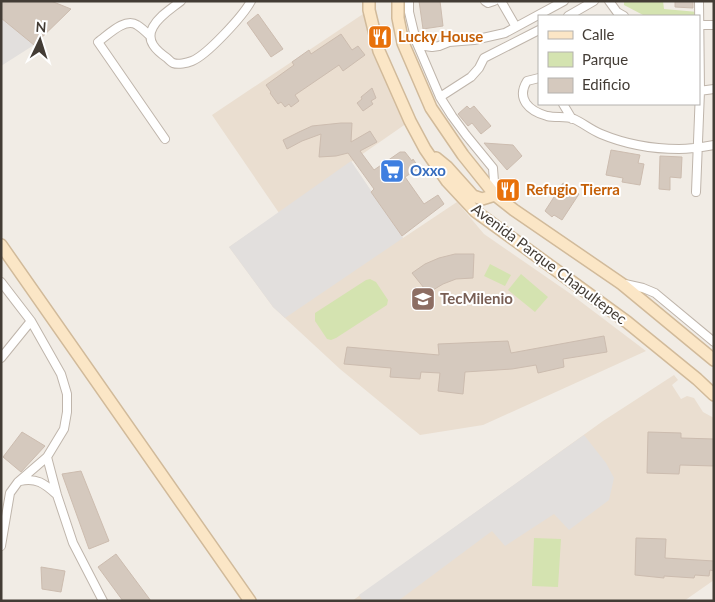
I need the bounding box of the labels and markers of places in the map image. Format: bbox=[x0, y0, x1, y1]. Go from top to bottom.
restaurant icon: Lucky House bbox=[367, 24, 393, 50]
place label: Lucky House bbox=[398, 27, 483, 45]
supermarket icon: Oxxo bbox=[379, 158, 405, 184]
place label: Oxxo bbox=[410, 161, 446, 179]
restaurant icon: Refugio Tierra bbox=[495, 177, 521, 203]
place label: Refugio Tierra bbox=[526, 180, 620, 198]
school or university icon: TecMilenio bbox=[410, 286, 436, 312]
place label: TecMilenio bbox=[440, 289, 513, 307]

